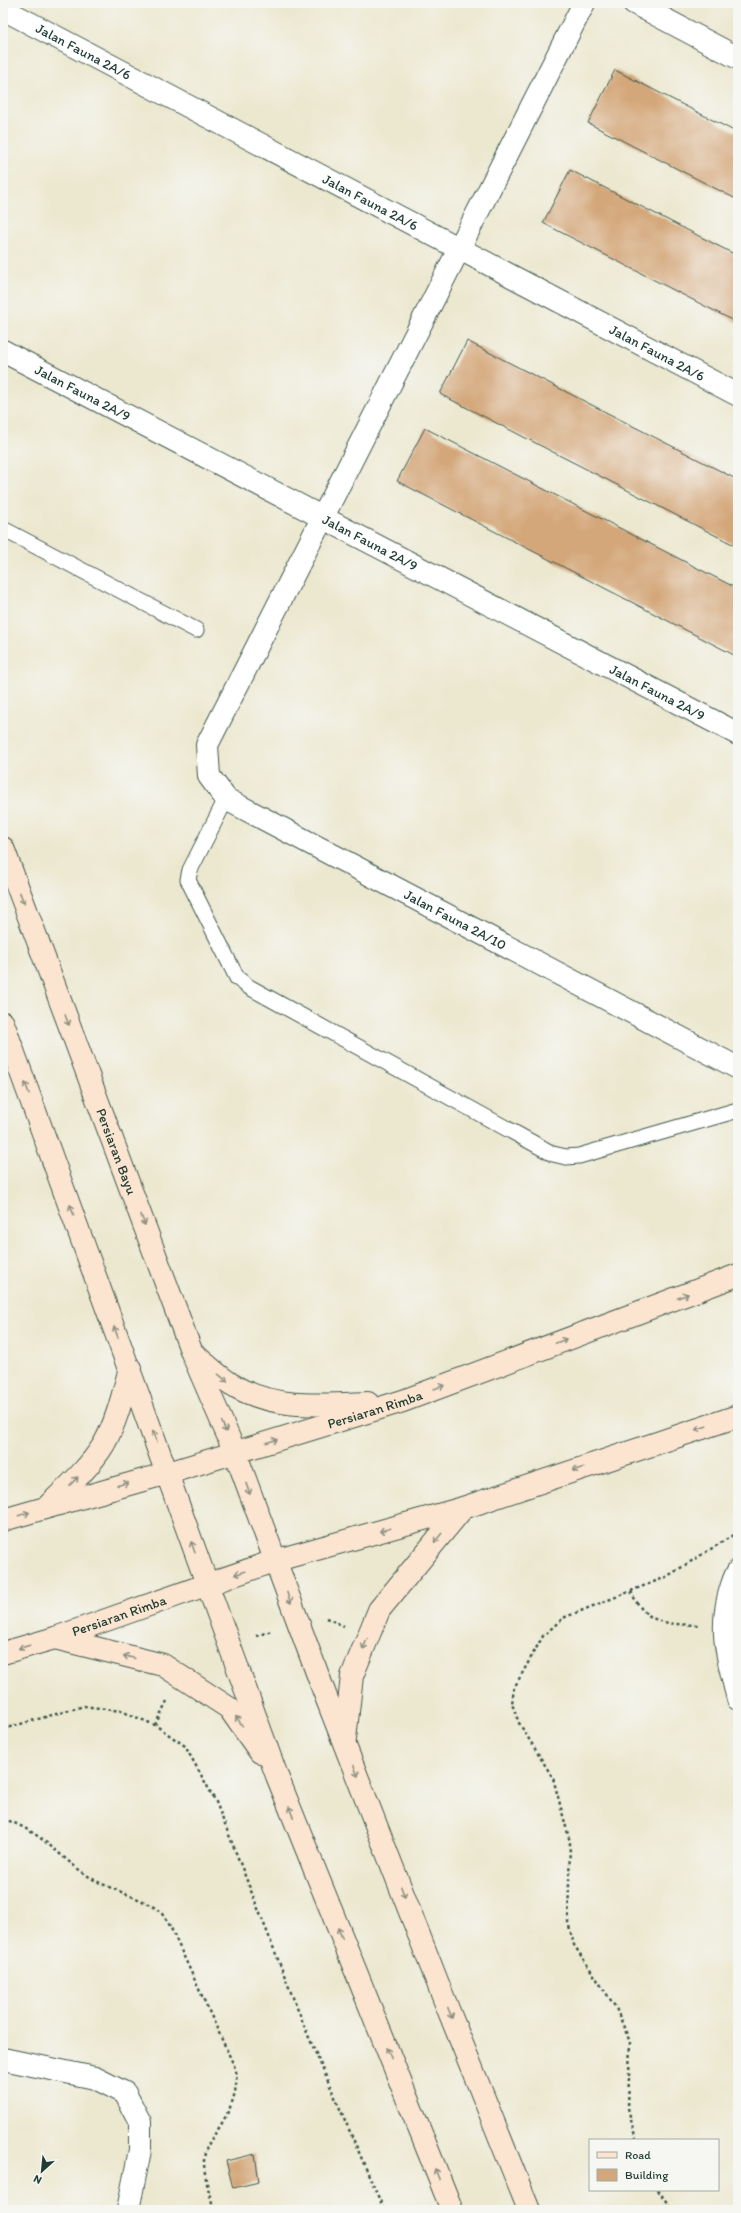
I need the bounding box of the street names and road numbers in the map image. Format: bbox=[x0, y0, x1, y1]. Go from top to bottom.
street label: Jalan Fauna 2A/6 bbox=[33, 19, 134, 83]
street label: Jalan Fauna 2A/6 bbox=[320, 170, 421, 234]
street label: Jalan Fauna 2A/6 bbox=[607, 321, 708, 385]
street label: Jalan Fauna 2A/9 bbox=[32, 361, 133, 424]
street label: Jalan Fauna 2A/9 bbox=[320, 510, 421, 574]
street label: Jalan Fauna 2A/9 bbox=[607, 660, 708, 724]
street label: Jalan Fauna 2A/10 bbox=[401, 886, 509, 953]
street label: Persiaran Bayu bbox=[93, 1106, 141, 1197]
street label: Persiaran Rimba bbox=[325, 1386, 425, 1432]
street label: Persiaran Rimba bbox=[70, 1591, 169, 1640]

